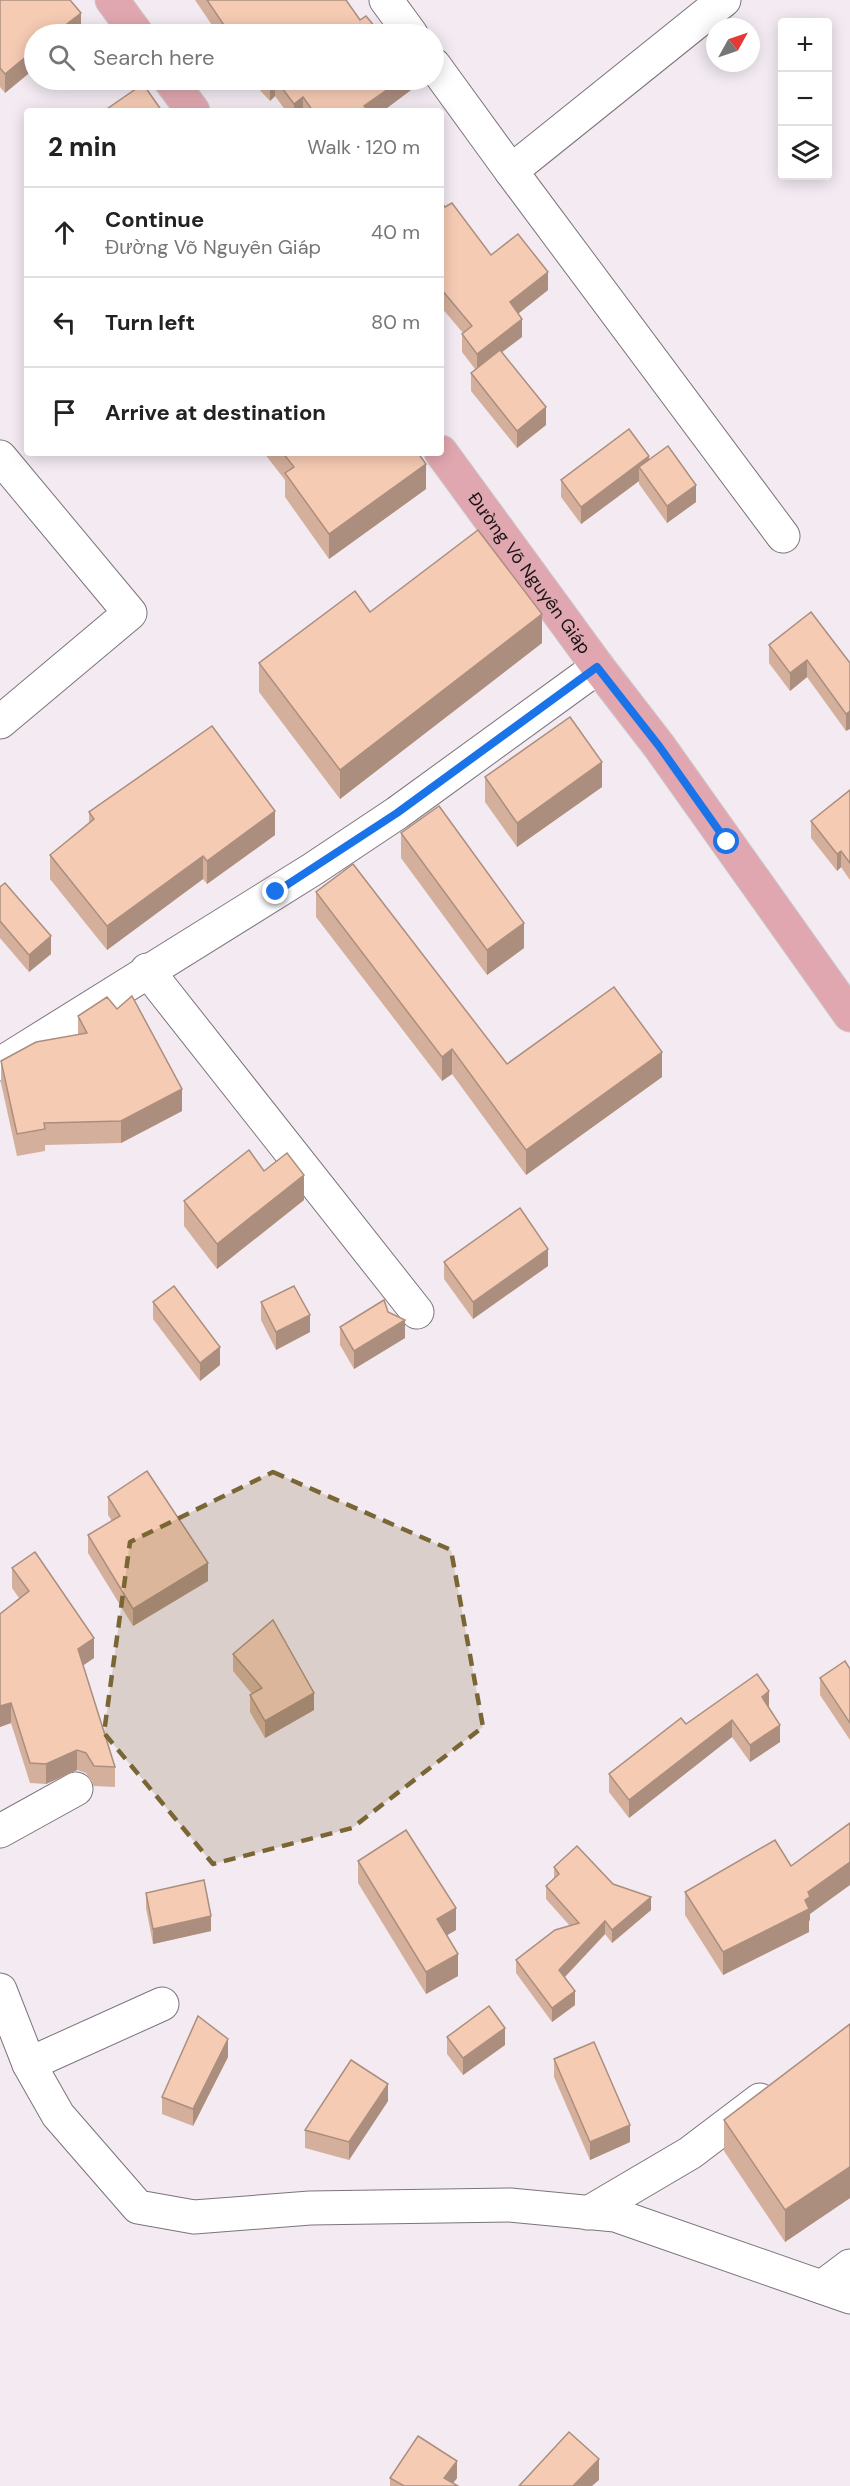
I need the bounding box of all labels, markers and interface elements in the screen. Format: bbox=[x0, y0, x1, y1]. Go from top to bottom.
north arrow bbox=[706, 18, 760, 72]
map controls bbox=[778, 18, 832, 180]
button: + bbox=[778, 18, 832, 72]
search box bbox=[24, 24, 444, 90]
icon: search bbox=[45, 41, 78, 74]
text: Search here bbox=[93, 43, 214, 72]
button: − bbox=[778, 72, 832, 126]
button: layers bbox=[778, 126, 832, 180]
text: 2 min bbox=[48, 130, 117, 164]
text: Walk · 120 m bbox=[307, 134, 420, 160]
text: Continue bbox=[105, 205, 204, 234]
icon: ahead bbox=[48, 216, 81, 249]
text: 40 m bbox=[371, 219, 420, 245]
text: Đường Võ Nguyên Giáp bbox=[105, 234, 321, 260]
icon: left bbox=[48, 306, 81, 339]
text: Turn left bbox=[105, 308, 195, 337]
text: 80 m bbox=[371, 309, 420, 335]
icon: arrive bbox=[48, 396, 81, 429]
text: Arrive at destination bbox=[105, 398, 326, 427]
street label: Đường Võ Nguyên Giáp bbox=[462, 487, 597, 659]
route start bbox=[713, 828, 739, 854]
route end bbox=[262, 878, 288, 904]

